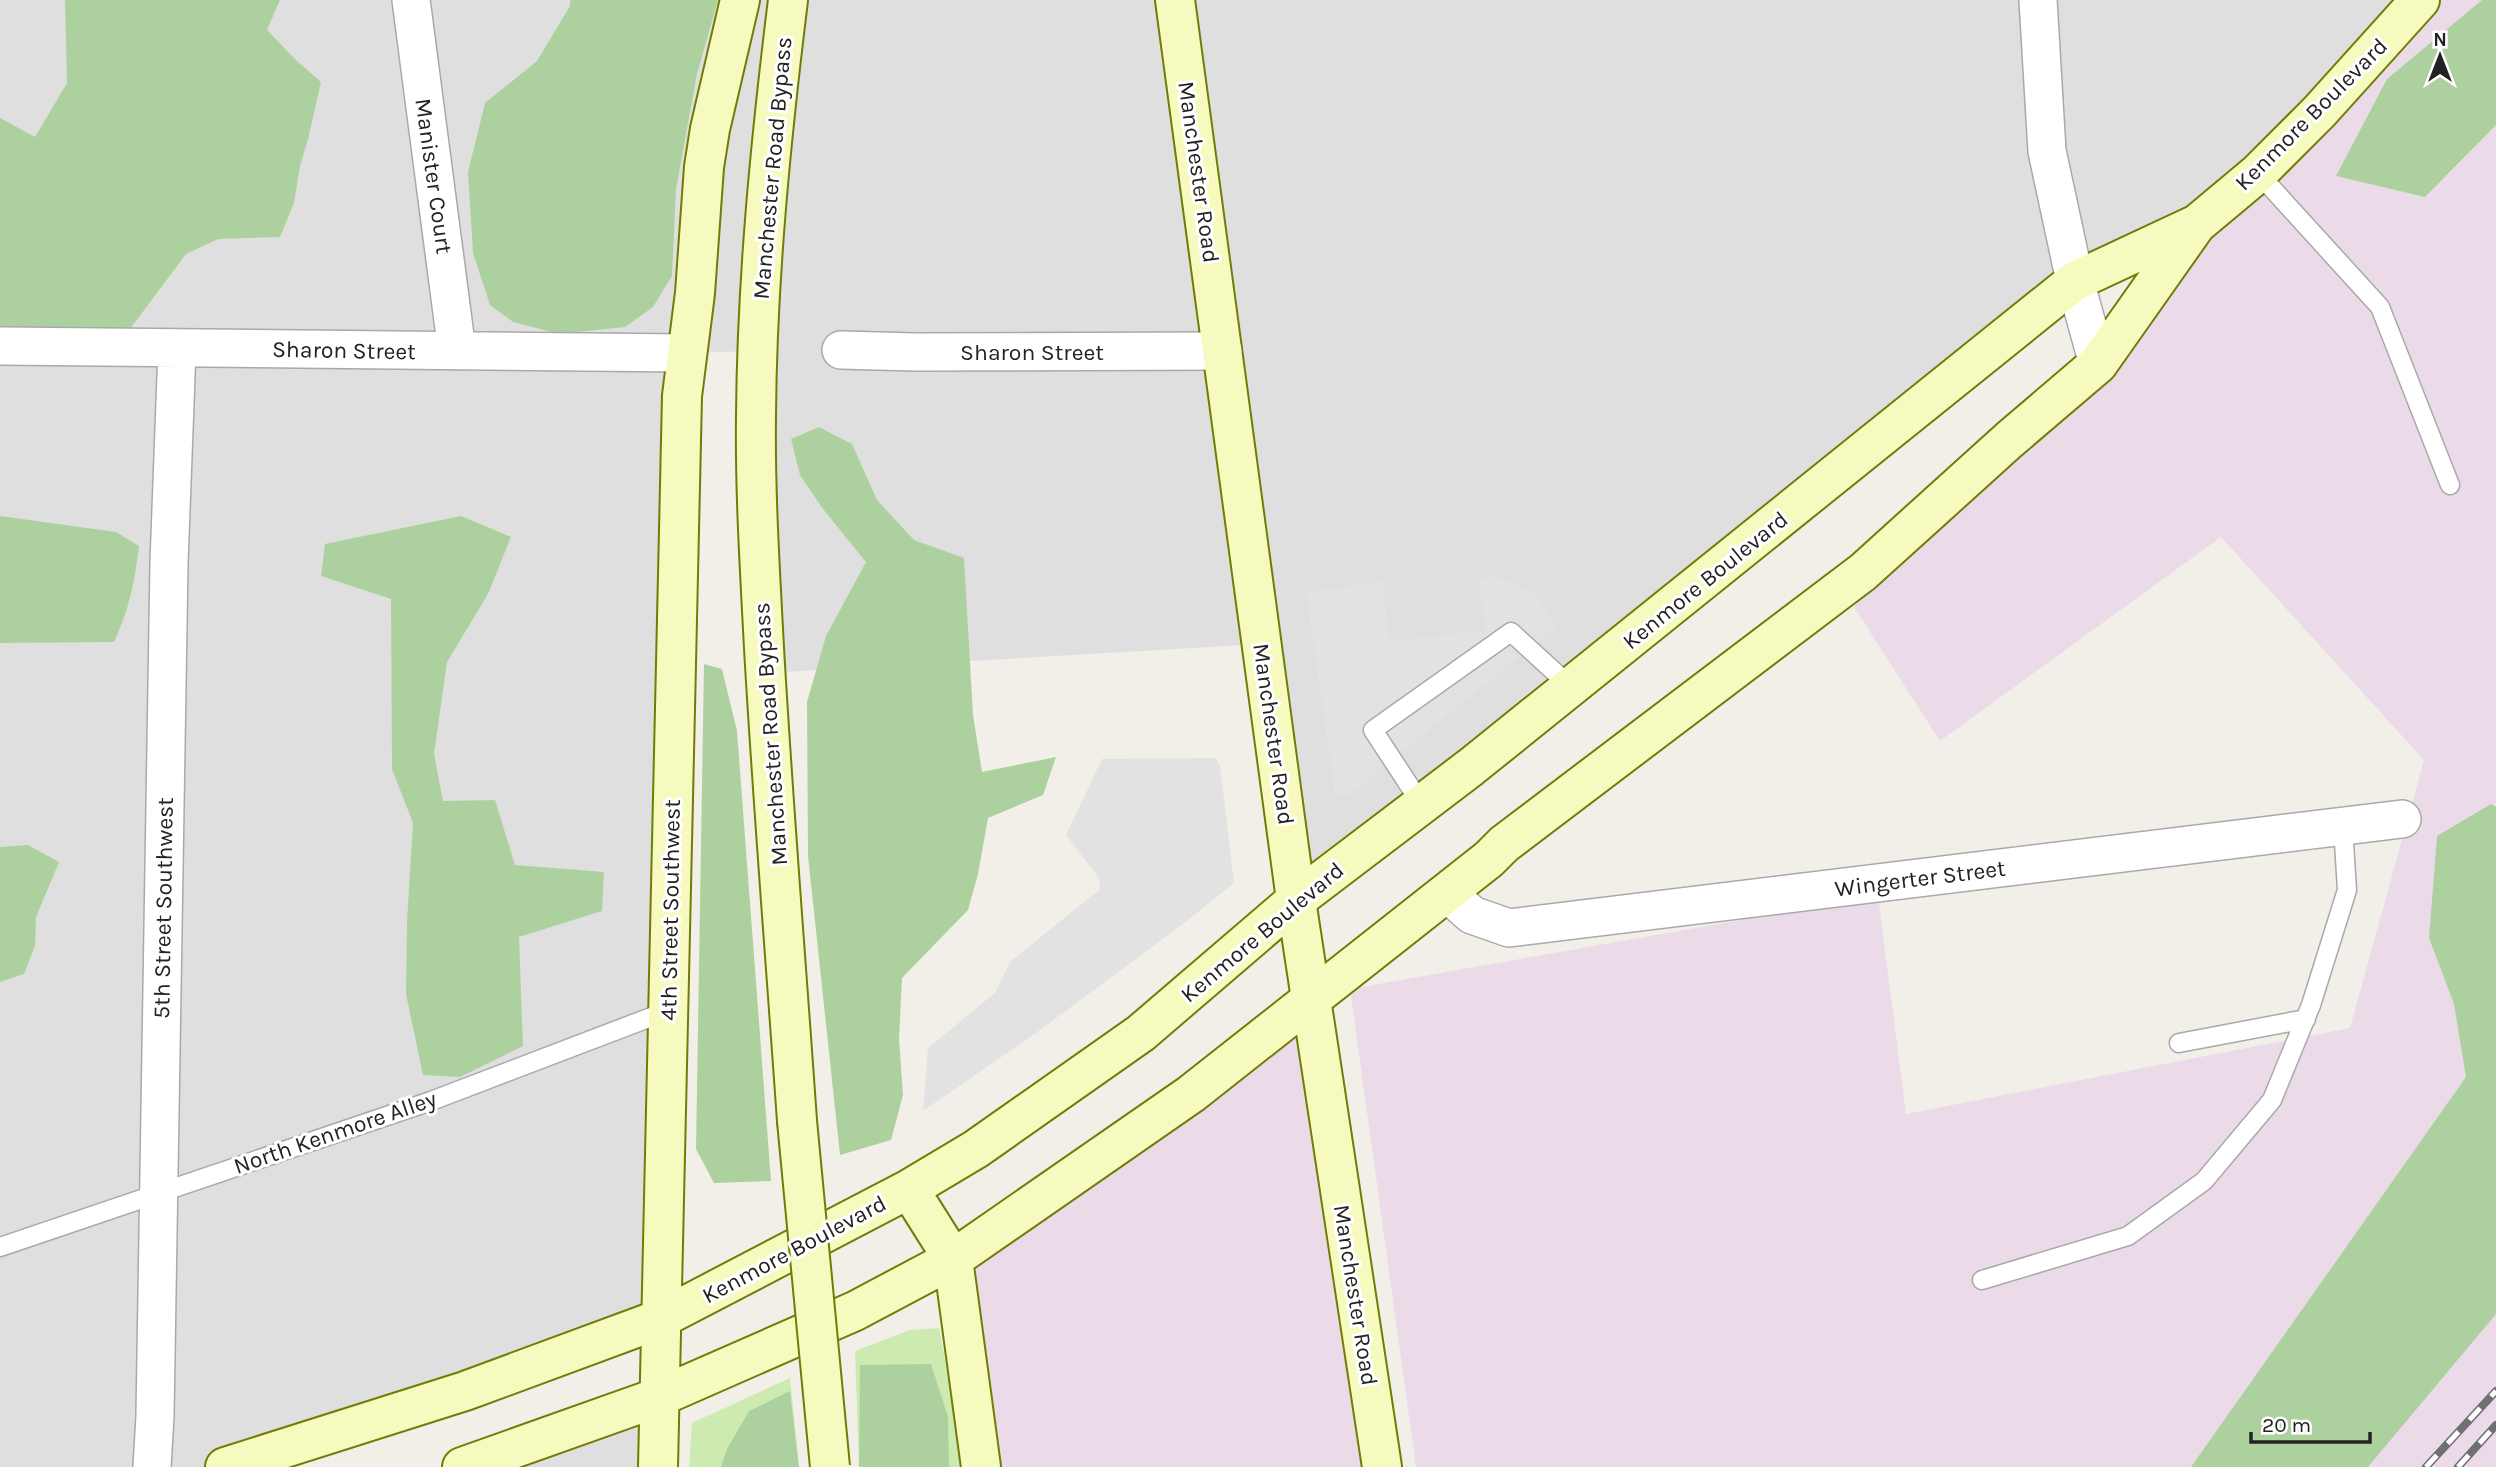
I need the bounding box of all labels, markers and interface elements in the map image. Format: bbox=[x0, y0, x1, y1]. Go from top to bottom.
north arrow bbox=[2405, 21, 2475, 91]
text: N bbox=[2433, 29, 2447, 51]
street label: Kenmore Boulevard bbox=[2229, 32, 2393, 196]
street label: Manchester Road Bypass bbox=[748, 36, 797, 301]
street label: Manchester Road bbox=[1172, 80, 1225, 264]
street label: Manister Court bbox=[409, 97, 458, 256]
street label: Sharon Street bbox=[272, 336, 416, 365]
street label: Sharon Street bbox=[960, 339, 1104, 366]
street label: Kenmore Boulevard bbox=[1617, 506, 1793, 655]
street label: Manchester Road Bypass bbox=[748, 602, 793, 866]
street label: Manchester Road bbox=[1247, 642, 1300, 826]
street label: 5th Street Southwest bbox=[148, 797, 179, 1019]
street label: 4th Street Southwest bbox=[655, 799, 686, 1021]
street label: Wingerter Street bbox=[1833, 855, 2007, 902]
street label: Kenmore Boulevard bbox=[1175, 856, 1349, 1008]
street label: North Kenmore Alley bbox=[230, 1085, 440, 1180]
street label: Kenmore Boulevard bbox=[698, 1190, 891, 1309]
street label: Manchester Road bbox=[1328, 1203, 1383, 1387]
scale bar bbox=[2251, 1400, 2370, 1444]
text: 20 m bbox=[2262, 1413, 2311, 1437]

